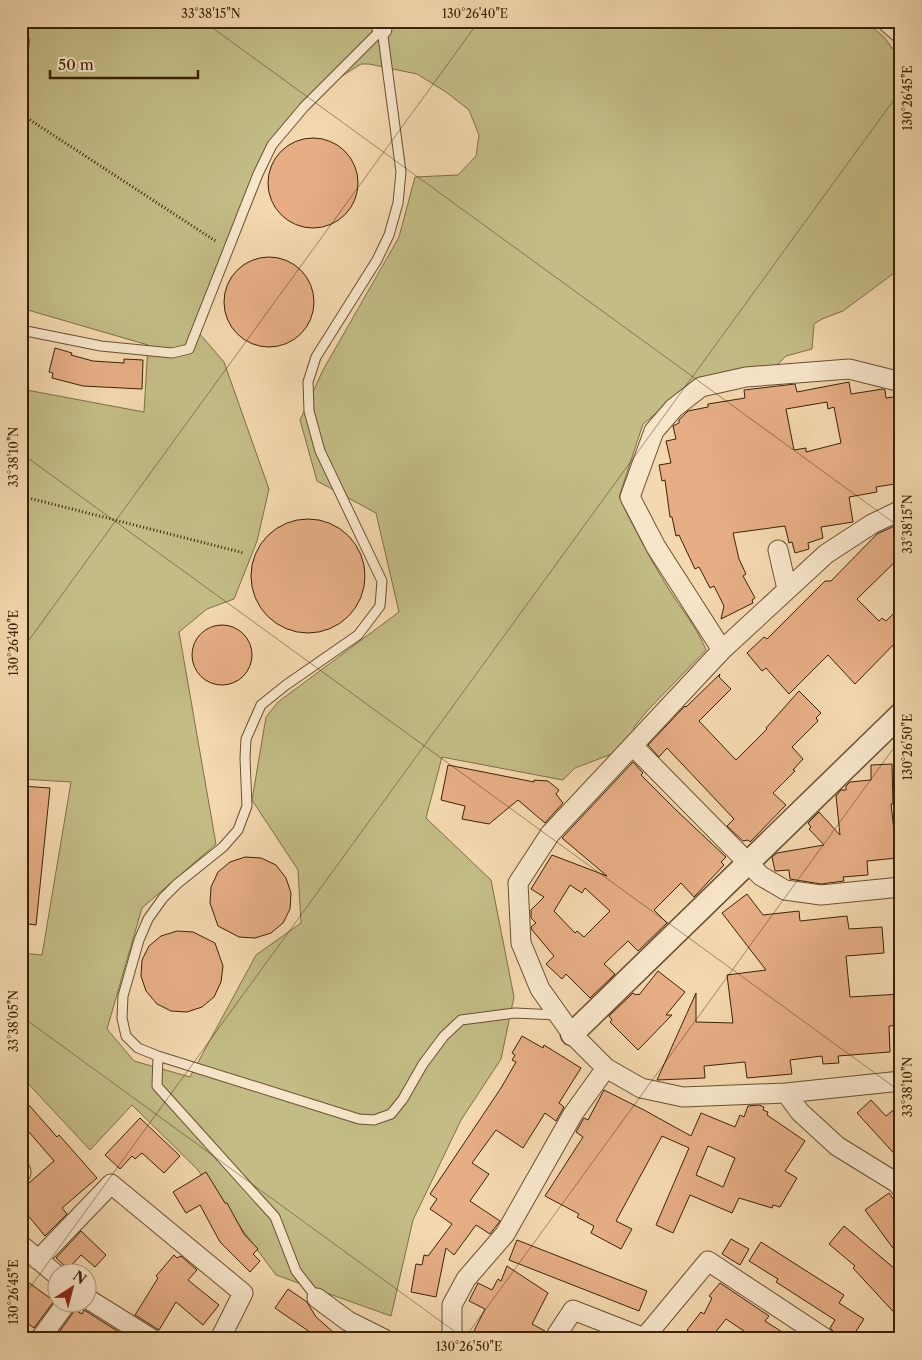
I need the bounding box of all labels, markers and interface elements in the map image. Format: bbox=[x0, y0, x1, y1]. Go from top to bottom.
text: 33°38'15"N bbox=[181, 6, 241, 21]
text: 130°26'40"E bbox=[442, 6, 508, 21]
scale bar bbox=[50, 48, 198, 80]
text: 50 m bbox=[58, 55, 94, 74]
text: 130°26'45"E bbox=[900, 65, 915, 131]
text: 33°38'10"N bbox=[6, 427, 21, 487]
text: 33°38'15"N bbox=[900, 494, 915, 554]
text: 130°26'40"E bbox=[6, 610, 21, 676]
text: 130°26'50"E bbox=[900, 714, 915, 780]
text: 33°38'05"N bbox=[6, 990, 21, 1052]
text: 33°38'10"N bbox=[900, 1057, 915, 1117]
text: 130°26'45"E bbox=[6, 1259, 21, 1325]
north arrow bbox=[48, 1262, 98, 1312]
text: N bbox=[69, 1267, 90, 1288]
text: 130°26'50"E bbox=[436, 1339, 502, 1354]

